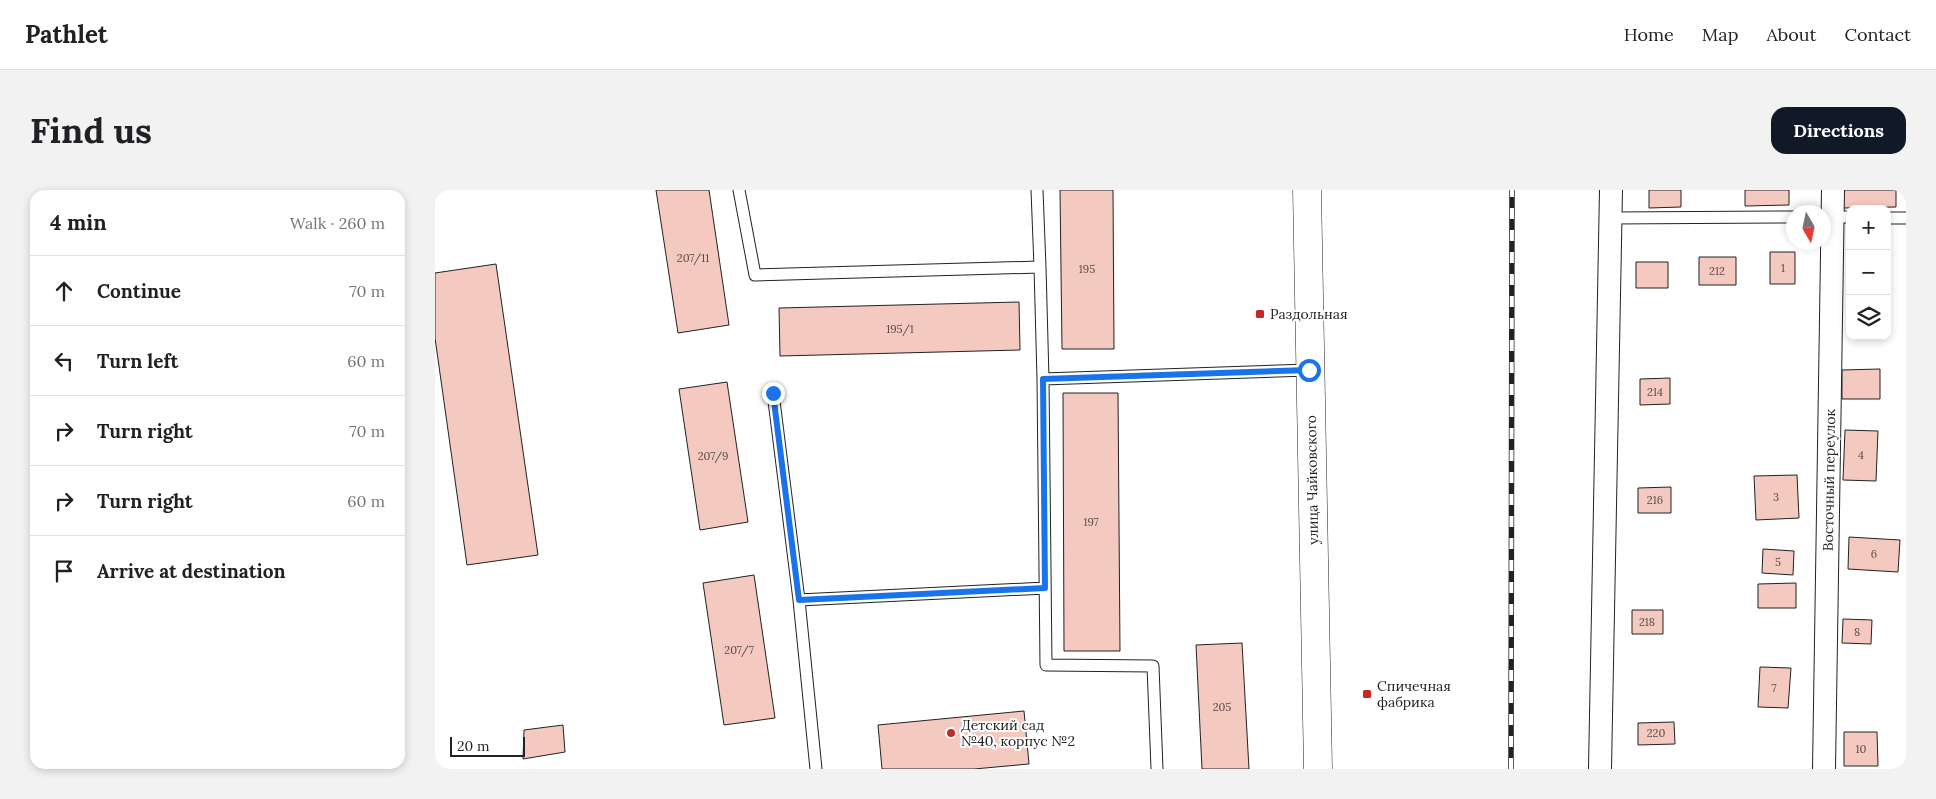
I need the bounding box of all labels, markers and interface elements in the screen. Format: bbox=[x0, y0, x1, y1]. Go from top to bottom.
text: Pathlet bbox=[25, 19, 108, 50]
text: Home bbox=[1624, 23, 1674, 46]
text: Map bbox=[1702, 23, 1738, 46]
text: About bbox=[1766, 23, 1816, 46]
text: Contact bbox=[1844, 23, 1911, 46]
button: Directions bbox=[1771, 107, 1906, 154]
text: Find us bbox=[30, 108, 152, 153]
north arrow bbox=[1786, 205, 1831, 250]
map controls bbox=[1846, 205, 1891, 340]
button: + bbox=[1846, 205, 1891, 250]
text: 4 min bbox=[50, 209, 107, 236]
text: Walk · 260 m bbox=[290, 213, 385, 233]
button: − bbox=[1846, 250, 1891, 295]
house number: 207/11 bbox=[677, 251, 709, 266]
house number: 1 bbox=[1781, 261, 1785, 275]
house number: 195 bbox=[1079, 262, 1095, 276]
house number: 212 bbox=[1709, 264, 1725, 278]
icon: ahead bbox=[50, 277, 78, 305]
text: Continue bbox=[97, 279, 181, 303]
text: 70 m bbox=[349, 281, 385, 301]
button: layers bbox=[1846, 295, 1891, 340]
place label: Раздольная bbox=[1270, 305, 1348, 323]
marker: Раздольная bbox=[1254, 308, 1266, 320]
house number: 195/1 bbox=[886, 322, 914, 337]
icon: left bbox=[50, 347, 78, 375]
text: Turn left bbox=[97, 349, 178, 373]
text: 60 m bbox=[347, 351, 385, 371]
route start bbox=[1298, 359, 1321, 382]
route end bbox=[762, 382, 785, 405]
house number: 214 bbox=[1647, 385, 1663, 399]
street label: Восточный переулок bbox=[1819, 408, 1839, 551]
street label: улица Чайковского bbox=[1302, 415, 1322, 545]
icon: right bbox=[50, 417, 78, 445]
text: Turn right bbox=[97, 419, 193, 443]
text: 70 m bbox=[349, 421, 385, 441]
house number: 4 bbox=[1858, 448, 1864, 462]
house number: 207/9 bbox=[698, 449, 728, 464]
icon: right bbox=[50, 487, 78, 515]
text: Turn right bbox=[97, 489, 193, 513]
house number: 3 bbox=[1773, 490, 1779, 504]
text: 60 m bbox=[347, 491, 385, 511]
house number: 216 bbox=[1647, 493, 1663, 507]
house number: 197 bbox=[1083, 515, 1099, 529]
house number: 6 bbox=[1871, 547, 1877, 561]
house number: 5 bbox=[1775, 555, 1781, 569]
icon: arrive bbox=[50, 557, 78, 585]
text: Arrive at destination bbox=[97, 559, 286, 583]
house number: 218 bbox=[1639, 615, 1655, 629]
house number: 8 bbox=[1854, 625, 1860, 639]
house number: 207/7 bbox=[724, 643, 754, 658]
place label: Спичечная фабрика bbox=[1377, 677, 1451, 711]
house number: 7 bbox=[1771, 681, 1777, 695]
marker: Спичечная фабрика bbox=[1361, 688, 1373, 700]
house number: 205 bbox=[1213, 700, 1231, 714]
place label: Детский сад №40, корпус №2 bbox=[961, 716, 1075, 750]
house number: 220 bbox=[1647, 726, 1665, 740]
marker: Детский сад №40, корпус №2 bbox=[945, 727, 957, 739]
scale bar bbox=[450, 734, 525, 757]
text: 20 m bbox=[457, 737, 489, 755]
house number: 10 bbox=[1856, 742, 1867, 756]

